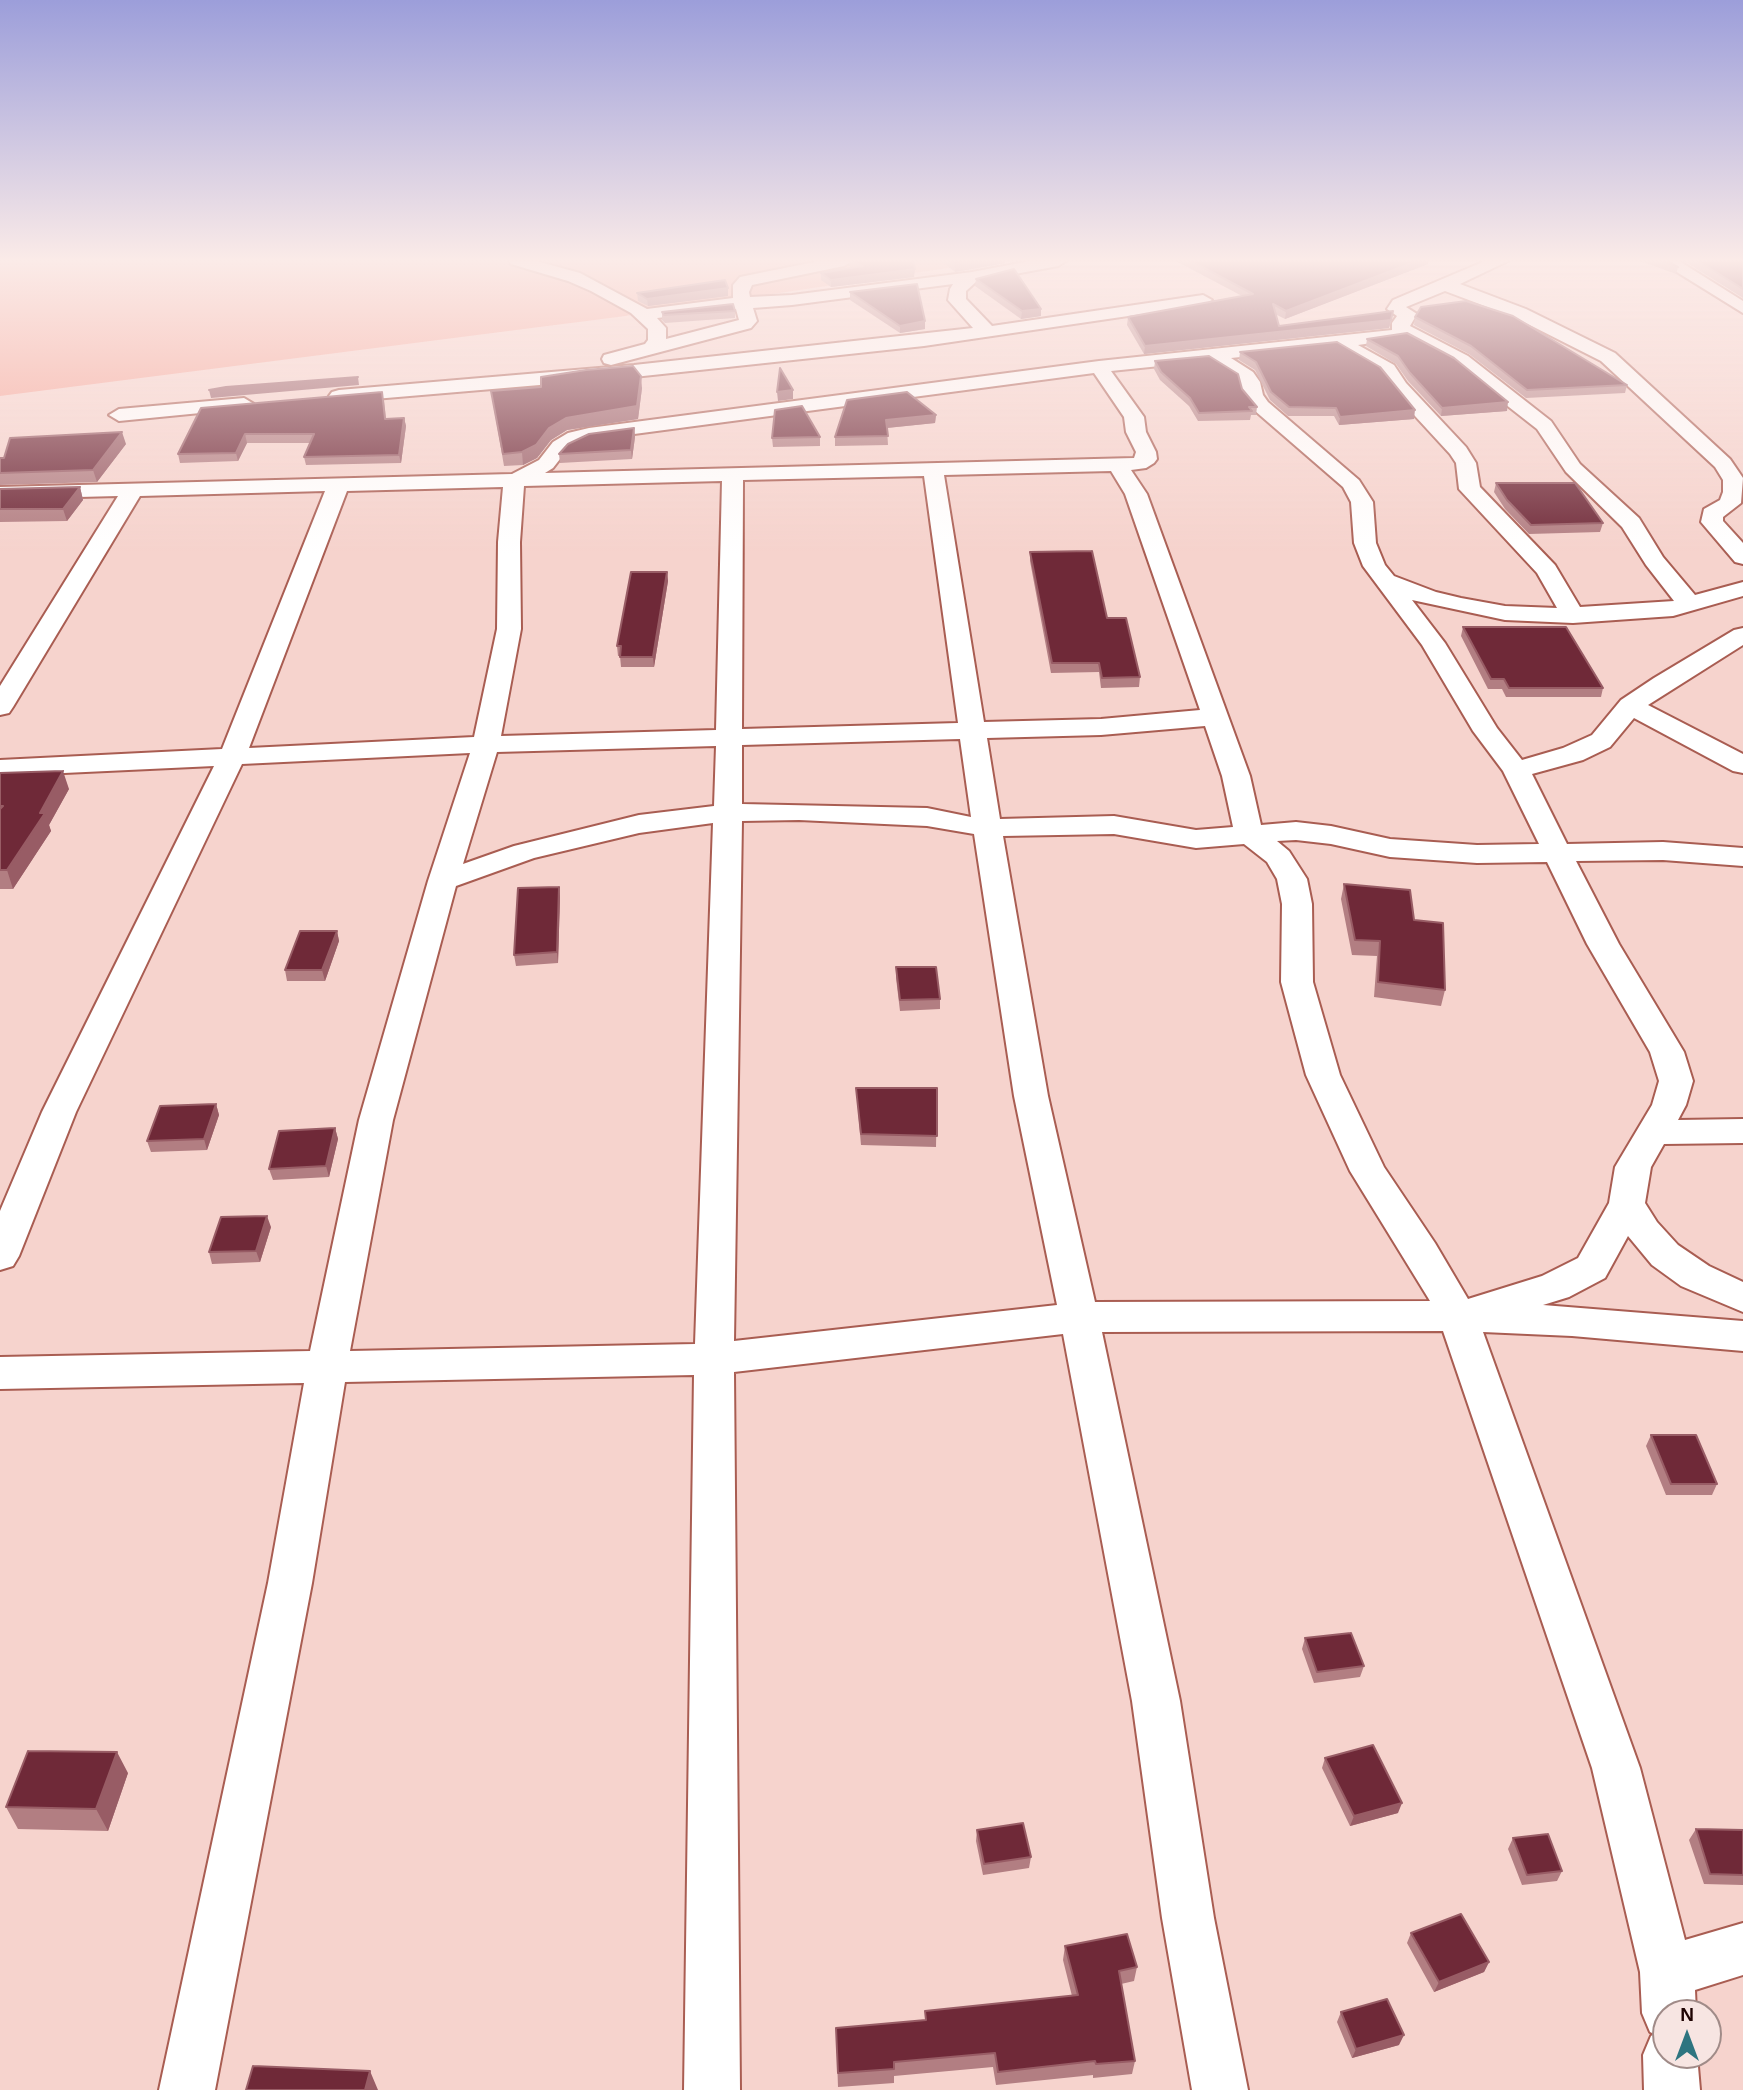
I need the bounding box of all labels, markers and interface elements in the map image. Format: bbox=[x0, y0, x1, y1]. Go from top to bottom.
north arrow bbox=[1652, 1999, 1722, 2069]
text: N bbox=[1680, 2004, 1694, 2025]

